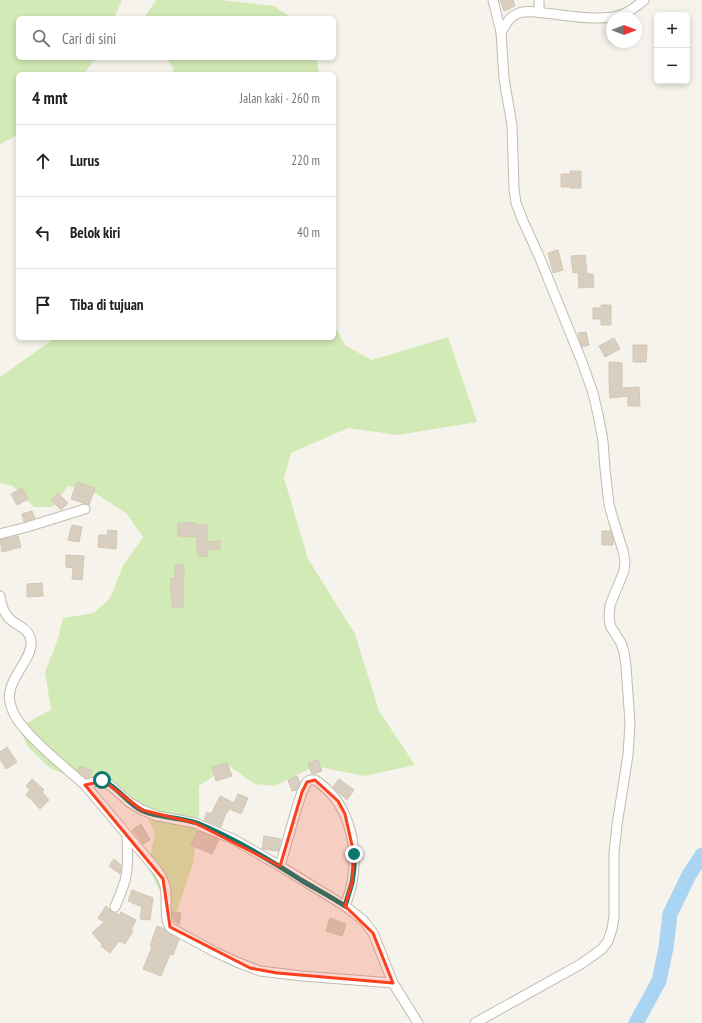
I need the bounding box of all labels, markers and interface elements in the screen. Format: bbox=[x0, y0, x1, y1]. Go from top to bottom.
north arrow bbox=[606, 12, 642, 48]
map controls bbox=[654, 12, 690, 84]
button: + bbox=[654, 12, 690, 48]
search box bbox=[16, 16, 336, 60]
icon: search bbox=[30, 27, 52, 49]
text: Cari di sini bbox=[62, 29, 116, 48]
button: − bbox=[654, 48, 690, 84]
text: 4 mnt bbox=[32, 87, 67, 109]
text: Jalan kaki · 260 m bbox=[240, 90, 320, 107]
icon: ahead bbox=[32, 150, 54, 172]
text: Lurus bbox=[70, 151, 99, 170]
text: 220 m bbox=[291, 152, 320, 169]
icon: left bbox=[32, 222, 54, 244]
text: Belok kiri bbox=[70, 223, 120, 242]
text: 40 m bbox=[297, 224, 320, 241]
icon: arrive bbox=[32, 294, 54, 316]
text: Tiba di tujuan bbox=[70, 295, 144, 314]
route start bbox=[93, 771, 111, 789]
route end bbox=[345, 845, 363, 863]

